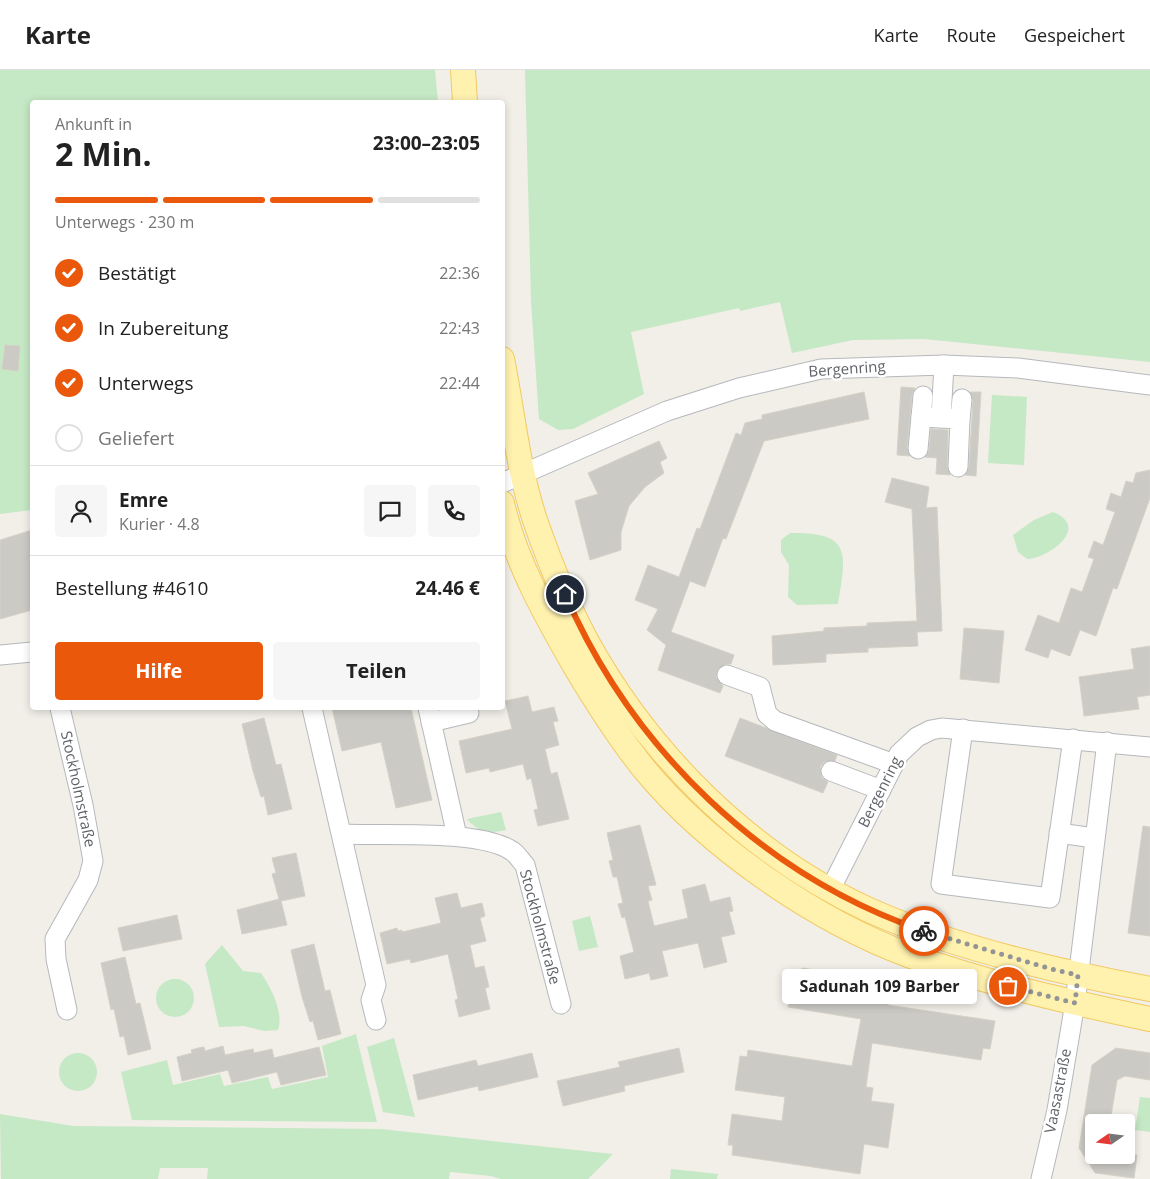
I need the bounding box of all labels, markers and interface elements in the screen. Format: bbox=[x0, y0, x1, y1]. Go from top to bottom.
text: Karte bbox=[25, 18, 91, 51]
text: Karte bbox=[874, 23, 919, 47]
text: Route bbox=[947, 23, 996, 47]
text: Gespeichert bbox=[1024, 23, 1125, 47]
text: Ankunft in bbox=[55, 113, 132, 135]
text: 23:00–23:05 bbox=[373, 130, 480, 156]
text: 2 Min. bbox=[55, 132, 152, 175]
text: Unterwegs · 230 m bbox=[55, 211, 194, 233]
icon: check bbox=[55, 259, 83, 287]
text: Bestätigt bbox=[98, 260, 176, 286]
text: 22:36 bbox=[439, 262, 480, 284]
icon: check bbox=[55, 314, 83, 342]
text: In Zubereitung bbox=[98, 315, 228, 341]
text: 22:43 bbox=[439, 317, 480, 339]
street label: Bergenring bbox=[808, 355, 886, 381]
icon: check bbox=[55, 369, 83, 397]
text: Unterwegs bbox=[98, 370, 193, 396]
text: 22:44 bbox=[439, 372, 480, 394]
text: Geliefert bbox=[98, 425, 174, 451]
button: person bbox=[55, 485, 107, 537]
button: chat bbox=[364, 485, 416, 537]
button: phone bbox=[428, 485, 480, 537]
text: Emre bbox=[119, 487, 168, 513]
text: Kurier · 4.8 bbox=[119, 513, 200, 535]
pin bbox=[544, 573, 586, 615]
text: Bestellung #4610 bbox=[55, 575, 208, 601]
text: 24.46 € bbox=[415, 575, 480, 601]
icon: home bbox=[551, 580, 579, 608]
button: Hilfe bbox=[55, 642, 263, 700]
button: Teilen bbox=[273, 642, 480, 700]
street label: Stockholmstraße bbox=[57, 729, 101, 849]
street label: Bergenring bbox=[853, 753, 906, 831]
street label: Stockholmstraße bbox=[516, 867, 566, 986]
courier bbox=[899, 906, 949, 956]
icon: bike bbox=[910, 917, 938, 945]
pin bbox=[987, 965, 1029, 1007]
callout: Sadunah 109 Barber bbox=[783, 968, 978, 1004]
icon: bag bbox=[994, 972, 1022, 1000]
text: Sadunah 109 Barber bbox=[799, 975, 960, 997]
street label: Vaasastraße bbox=[1039, 1047, 1075, 1135]
north arrow bbox=[1085, 1114, 1135, 1164]
map controls bbox=[1085, 1114, 1135, 1164]

